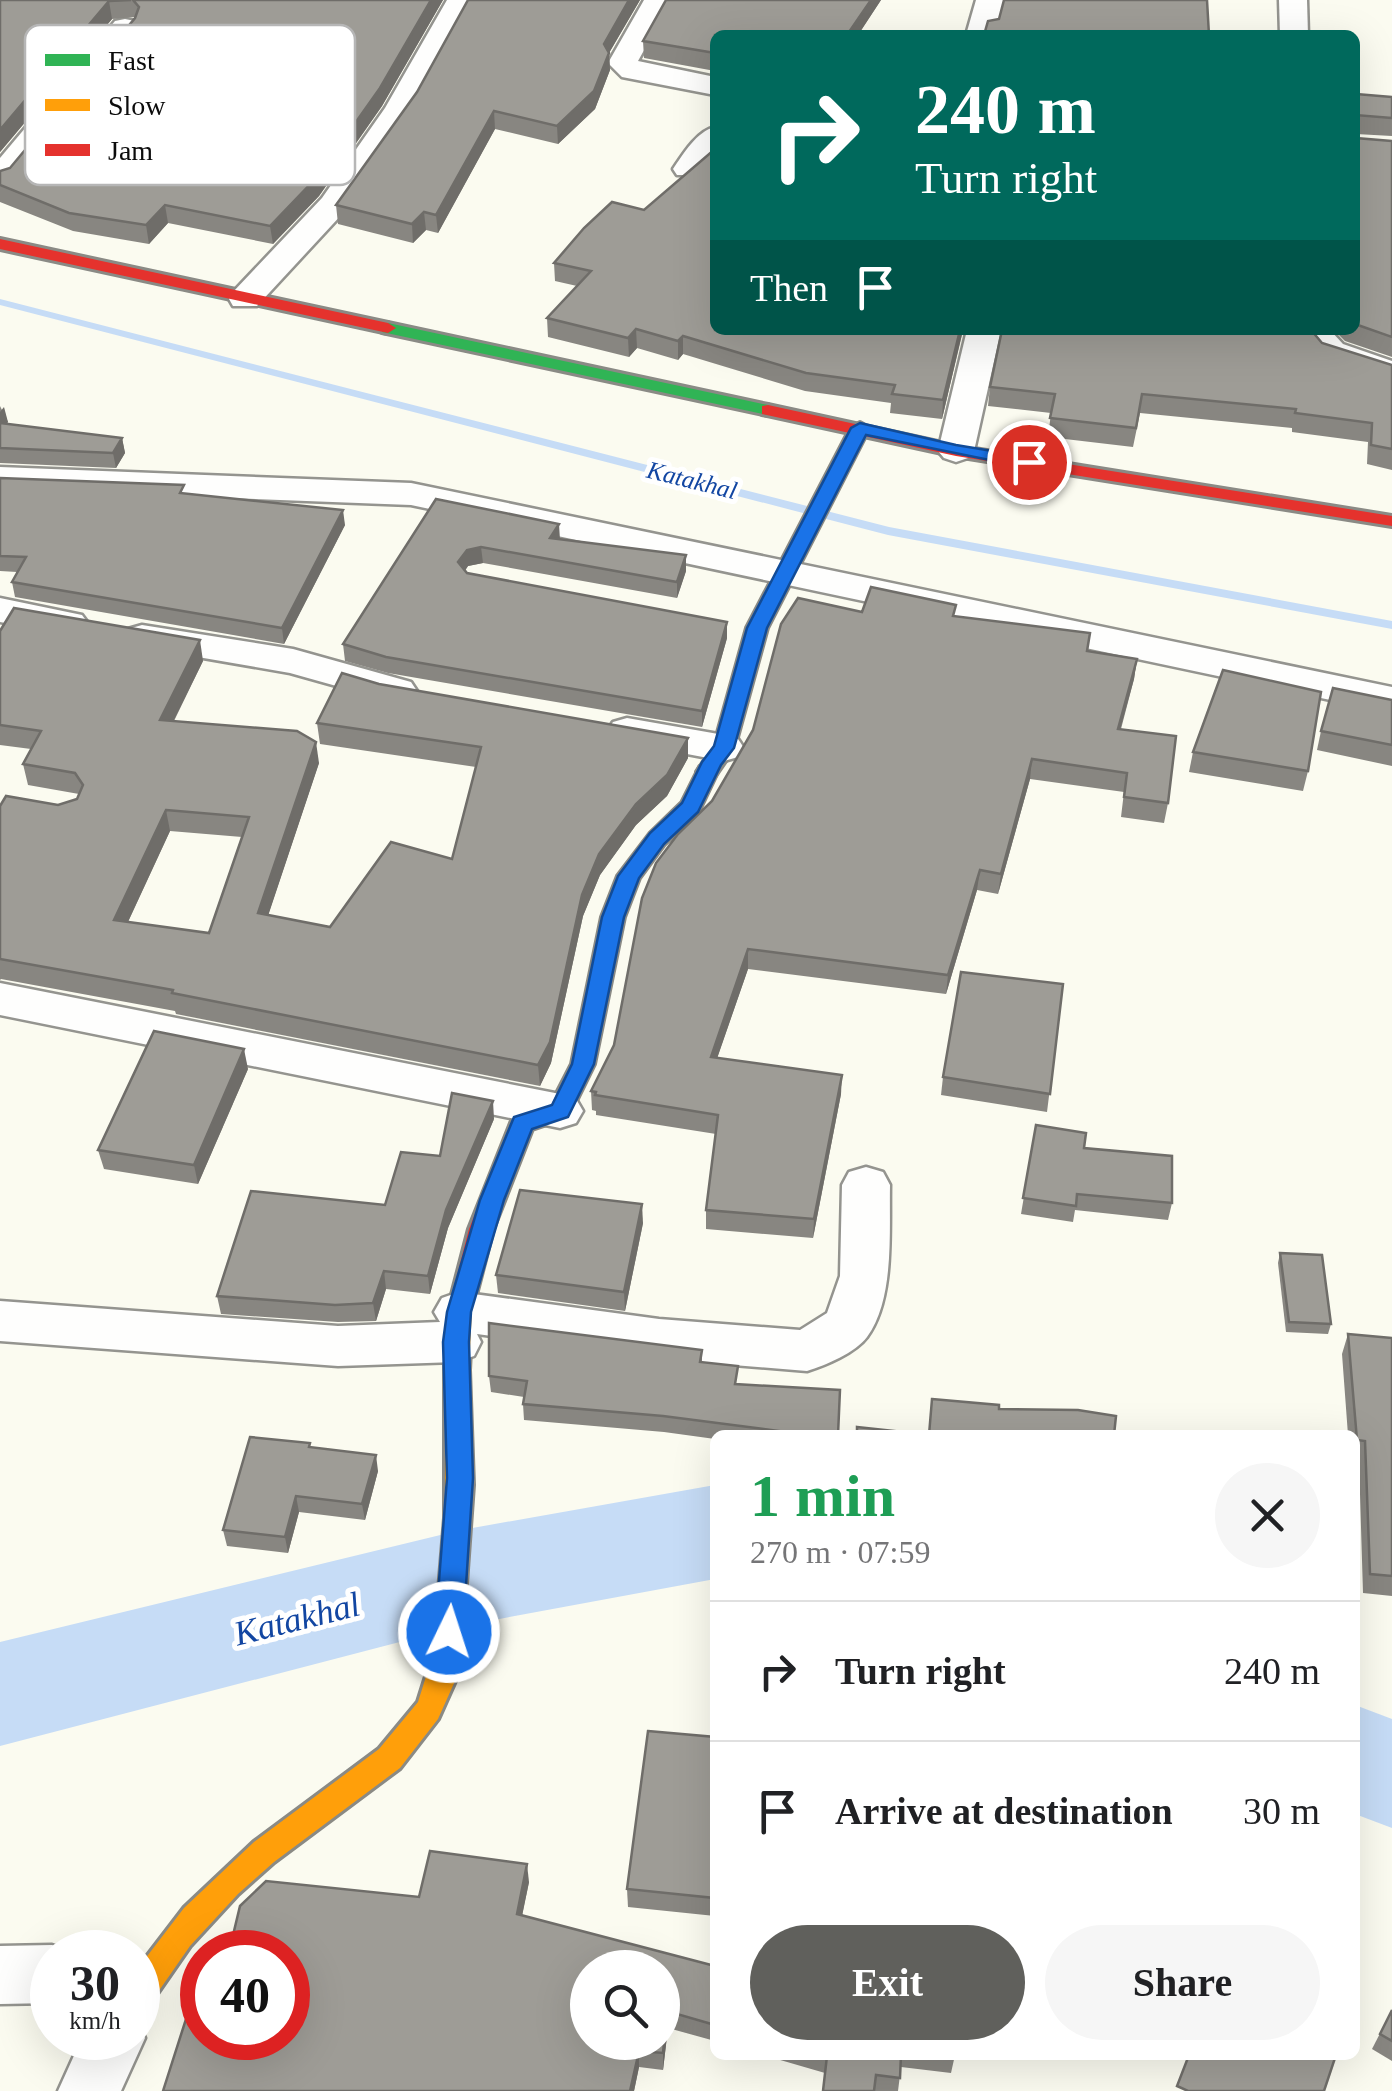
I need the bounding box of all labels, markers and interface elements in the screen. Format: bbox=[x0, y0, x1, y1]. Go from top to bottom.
legend bbox=[25, 25, 355, 185]
text: Fast bbox=[108, 45, 155, 76]
icon: right bbox=[750, 70, 880, 200]
text: 240 m bbox=[915, 71, 1096, 148]
text: Slow bbox=[108, 90, 166, 121]
text: Jam bbox=[108, 135, 153, 166]
text: Turn right bbox=[915, 153, 1097, 203]
icon: arrive bbox=[848, 260, 903, 315]
text: Then bbox=[750, 267, 828, 309]
pin bbox=[987, 420, 1072, 505]
icon: arrive bbox=[1002, 435, 1057, 490]
water label: Katakhal bbox=[643, 456, 740, 504]
text: 1 min bbox=[750, 1463, 895, 1529]
button: close bbox=[1215, 1463, 1320, 1568]
text: 270 m · 07:59 bbox=[750, 1534, 930, 1570]
position arrow bbox=[397, 1580, 501, 1684]
water label: Katakhal bbox=[229, 1585, 364, 1654]
icon: right bbox=[750, 1644, 805, 1699]
text: Turn right bbox=[835, 1650, 1006, 1692]
text: 240 m bbox=[1224, 1650, 1320, 1692]
icon: arrive bbox=[750, 1784, 805, 1839]
text: Arrive at destination bbox=[835, 1790, 1173, 1832]
text: 30 m bbox=[1243, 1790, 1320, 1832]
button: Exit bbox=[750, 1925, 1025, 2040]
button: Share bbox=[1045, 1925, 1320, 2040]
speed limit sign: 40 bbox=[180, 1930, 310, 2060]
map controls bbox=[570, 1950, 680, 2060]
button: search bbox=[570, 1950, 680, 2060]
text: 30 bbox=[70, 1955, 120, 2011]
text: km/h bbox=[69, 2007, 121, 2034]

